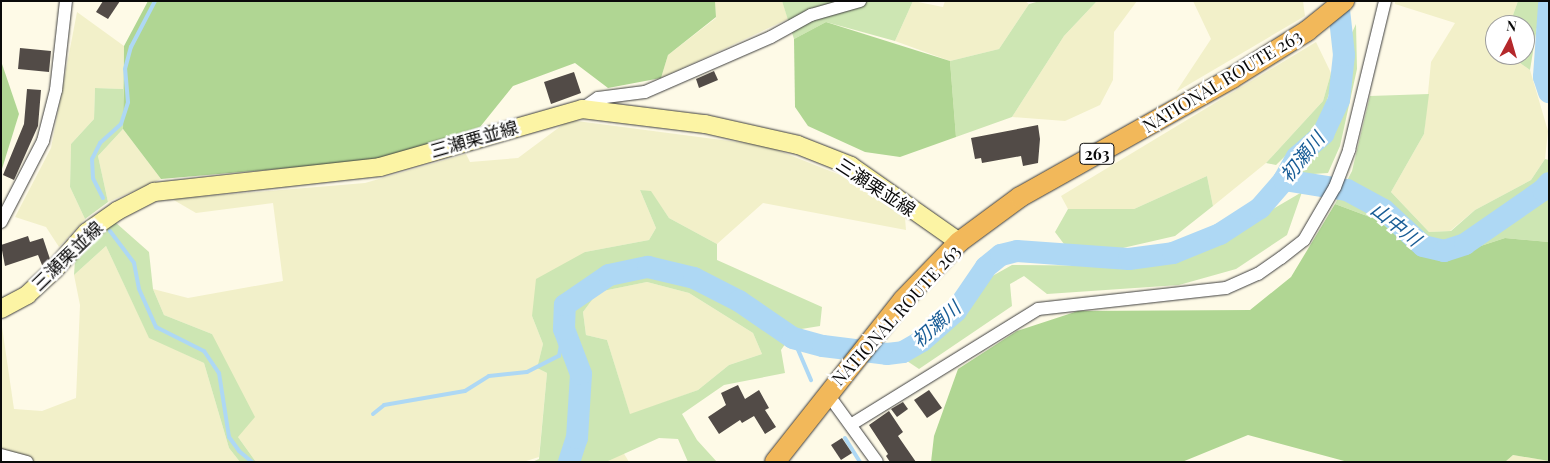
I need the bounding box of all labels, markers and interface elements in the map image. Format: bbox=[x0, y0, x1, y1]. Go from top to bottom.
north arrow bbox=[1485, 15, 1535, 65]
text: N bbox=[1505, 16, 1518, 36]
street label: NATIONAL ROUTE 263 bbox=[1138, 25, 1306, 137]
street label: 三瀬栗並線 bbox=[428, 116, 520, 162]
water label: 初瀬川 bbox=[1275, 128, 1329, 186]
road number: 263 bbox=[1078, 140, 1116, 168]
street label: 三瀬栗並線 bbox=[832, 153, 920, 221]
water label: 山中川 bbox=[1367, 197, 1425, 251]
street label: 三瀬栗並線 bbox=[27, 217, 107, 295]
street label: NATIONAL ROUTE 263 bbox=[827, 240, 965, 390]
water label: 初瀬川 bbox=[907, 296, 965, 352]

